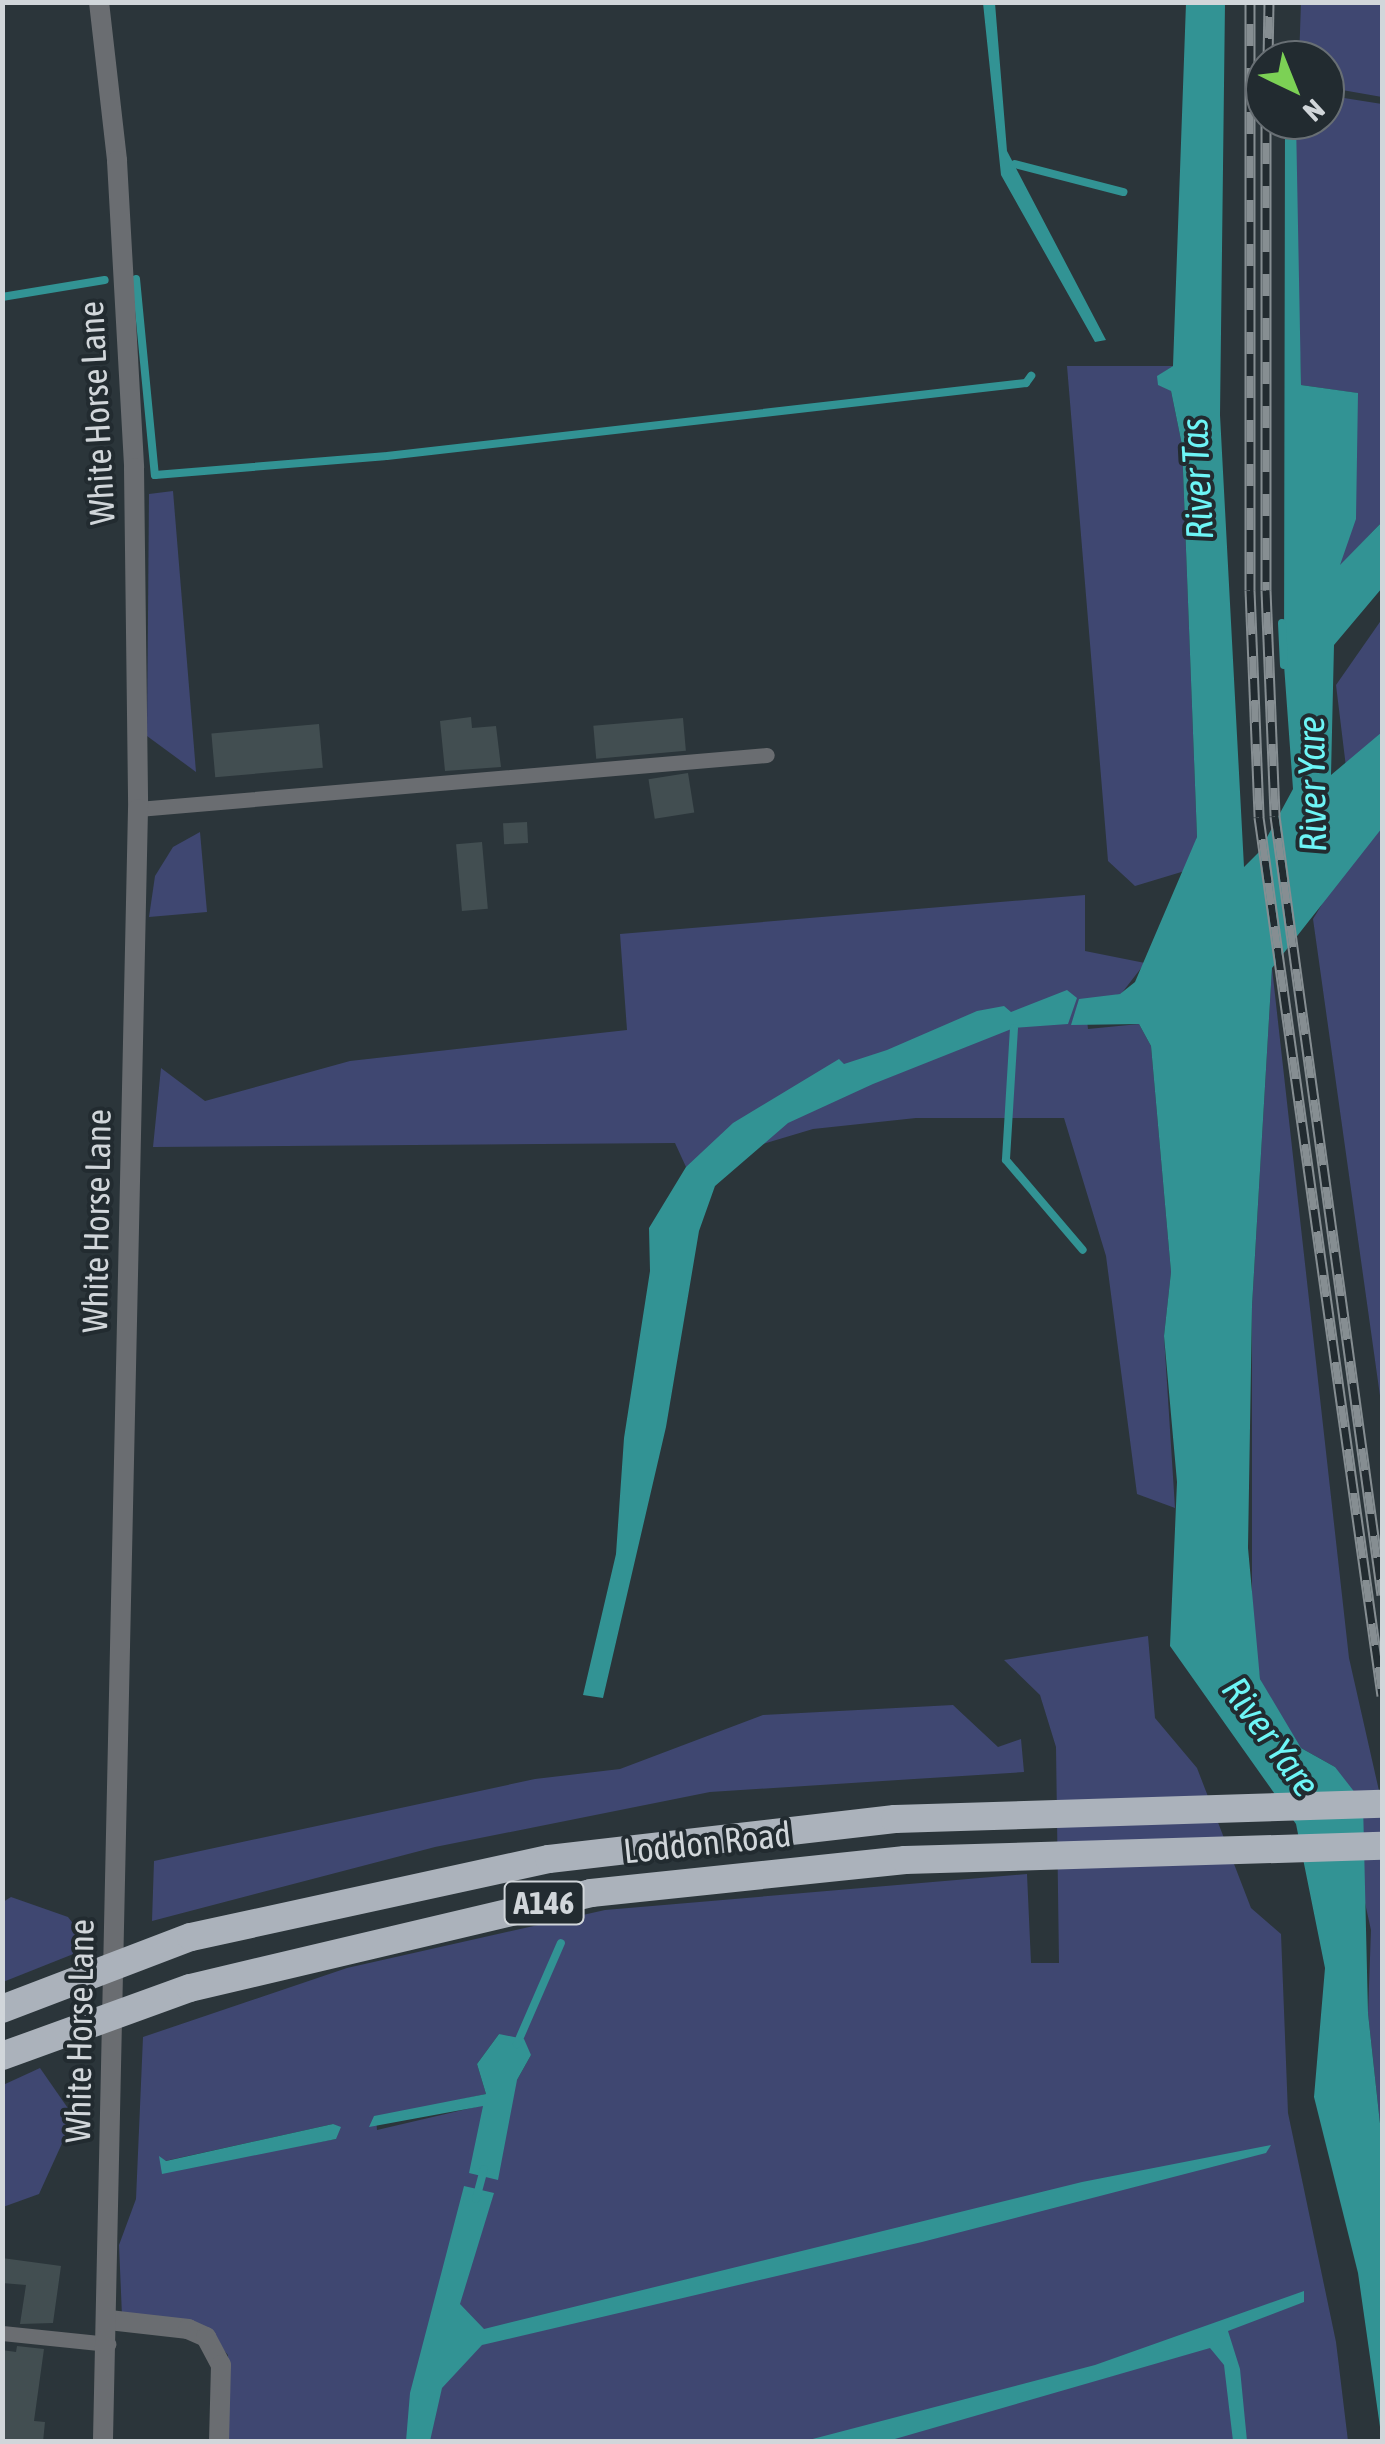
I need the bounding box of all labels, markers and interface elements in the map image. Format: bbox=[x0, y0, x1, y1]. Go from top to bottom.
north arrow bbox=[1245, 40, 1345, 140]
text: N bbox=[1297, 93, 1331, 128]
street label: White Horse Lane bbox=[69, 300, 123, 526]
water label: River Tas bbox=[1171, 417, 1223, 541]
water label: River Yare bbox=[1288, 715, 1336, 853]
street label: White Horse Lane bbox=[73, 1109, 119, 1333]
water label: River Yare bbox=[1212, 1668, 1330, 1806]
street label: Loddon Road bbox=[621, 1812, 793, 1872]
road number: A146 bbox=[502, 1876, 586, 1930]
street label: White Horse Lane bbox=[56, 1919, 102, 2143]

